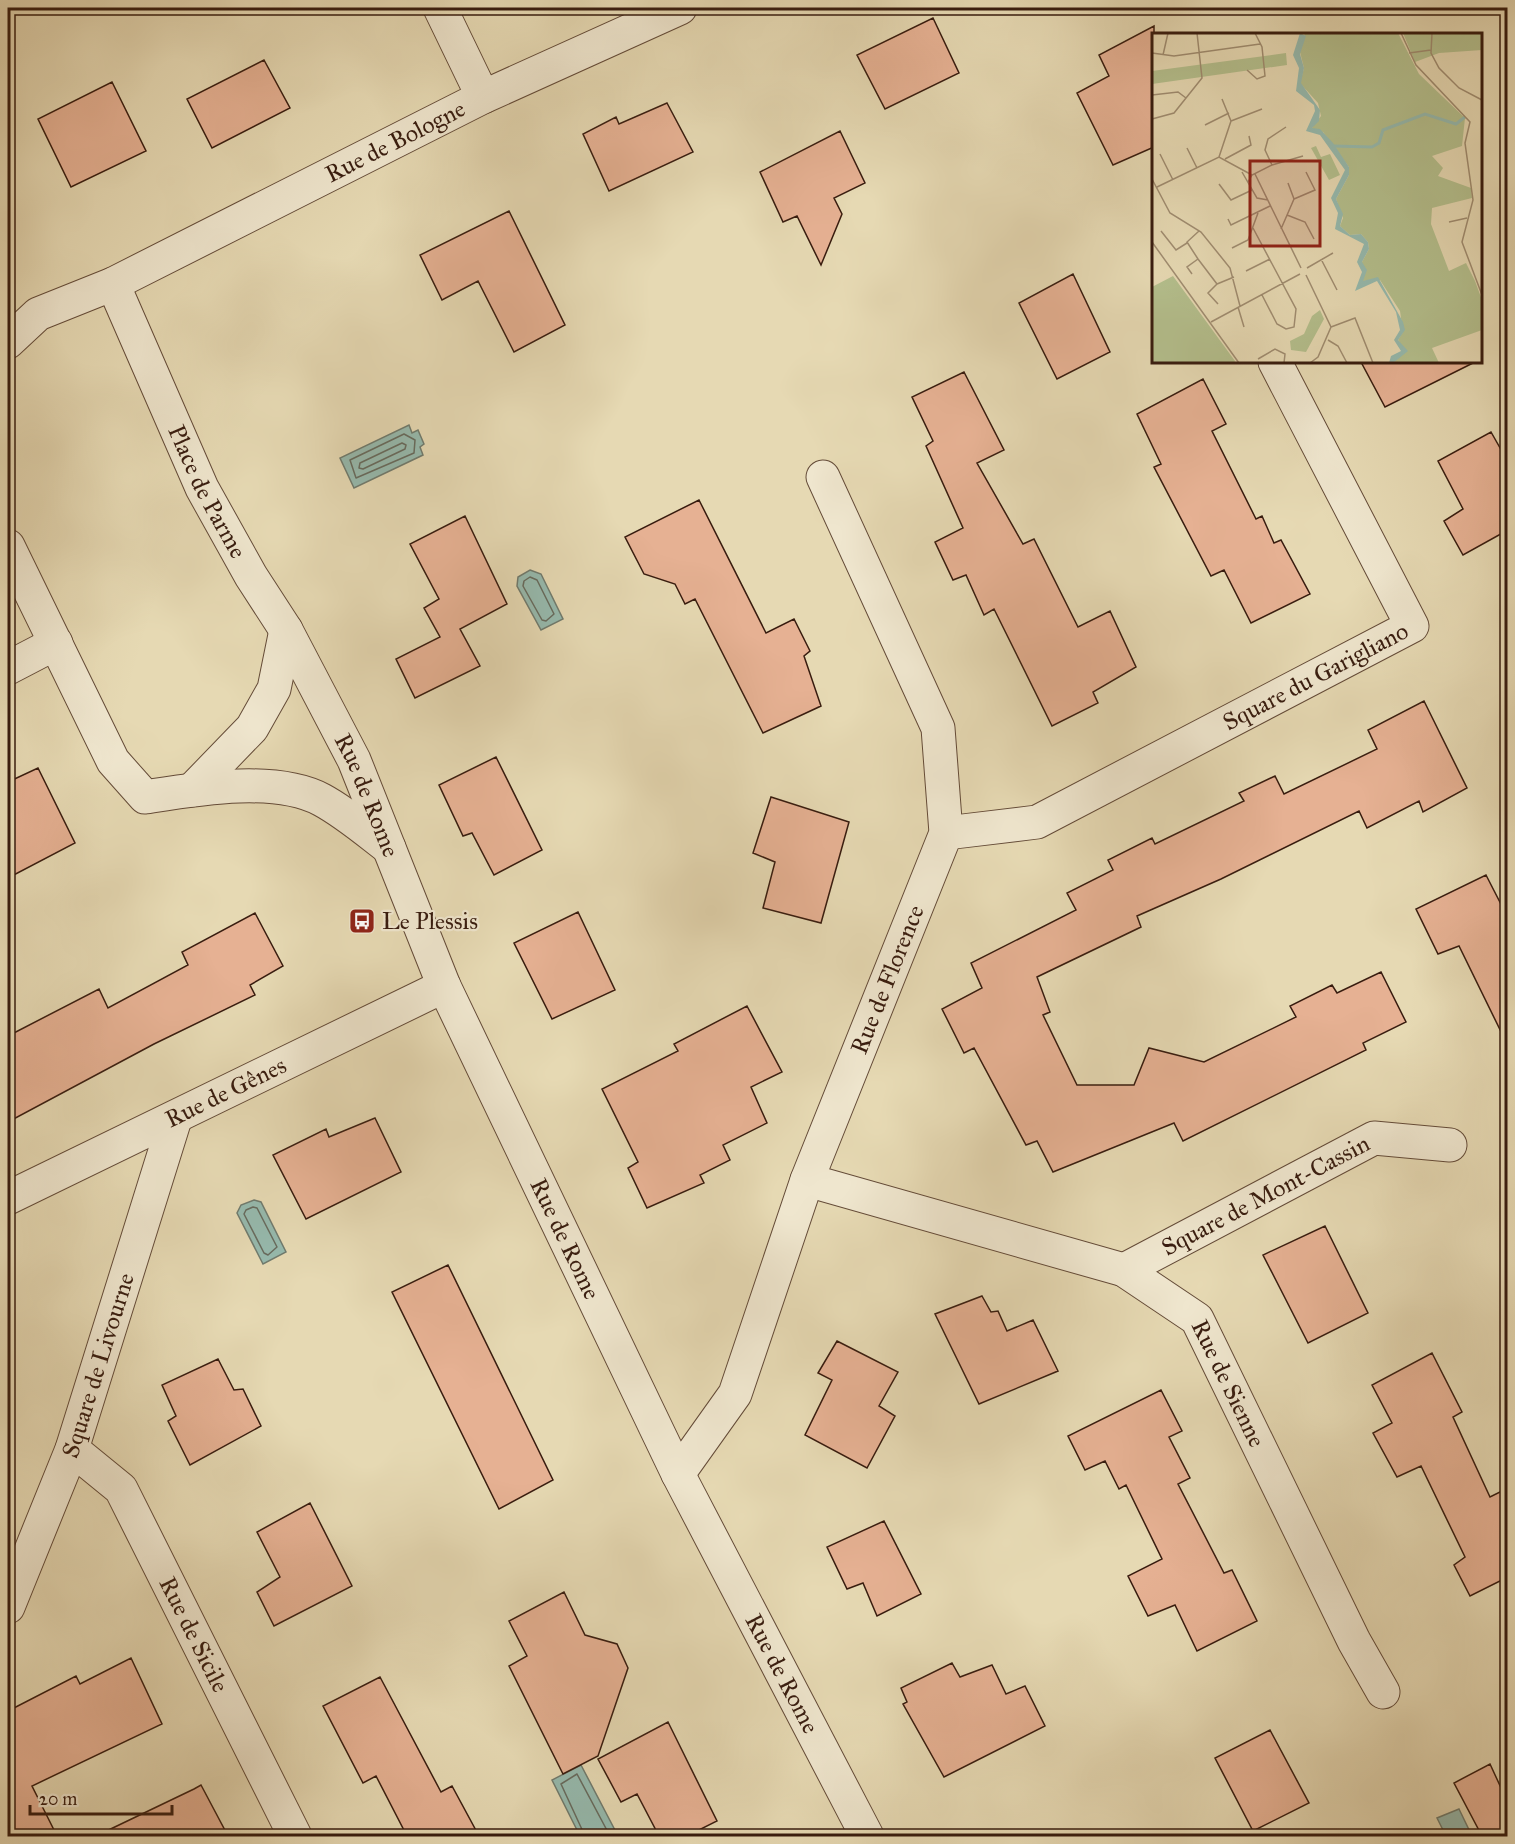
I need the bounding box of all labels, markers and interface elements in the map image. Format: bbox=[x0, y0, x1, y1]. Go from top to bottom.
inset map bbox=[1152, 33, 1482, 363]
street label: Rue de Bologne bbox=[320, 94, 470, 189]
street label: Place de Parme bbox=[161, 420, 253, 564]
street label: Square du Garigliano bbox=[1218, 616, 1413, 737]
street label: Rue de Rome bbox=[328, 728, 406, 861]
street label: Rue de Florence bbox=[844, 901, 931, 1058]
bus stop icon: Le Plessis bbox=[347, 906, 377, 936]
place label: Le Plessis bbox=[382, 906, 478, 936]
street label: Rue de Gênes bbox=[160, 1050, 291, 1134]
street label: Square de Mont-Cassin bbox=[1156, 1128, 1375, 1263]
street label: Rue de Rome bbox=[523, 1173, 607, 1304]
street label: Square de Livourne bbox=[55, 1269, 141, 1462]
street label: Rue de Sienne bbox=[1185, 1315, 1272, 1452]
street label: Rue de Sicile bbox=[152, 1572, 235, 1697]
street label: Rue de Rome bbox=[739, 1609, 826, 1739]
scale bar bbox=[30, 1778, 172, 1816]
text: 20 m bbox=[39, 1788, 77, 1810]

